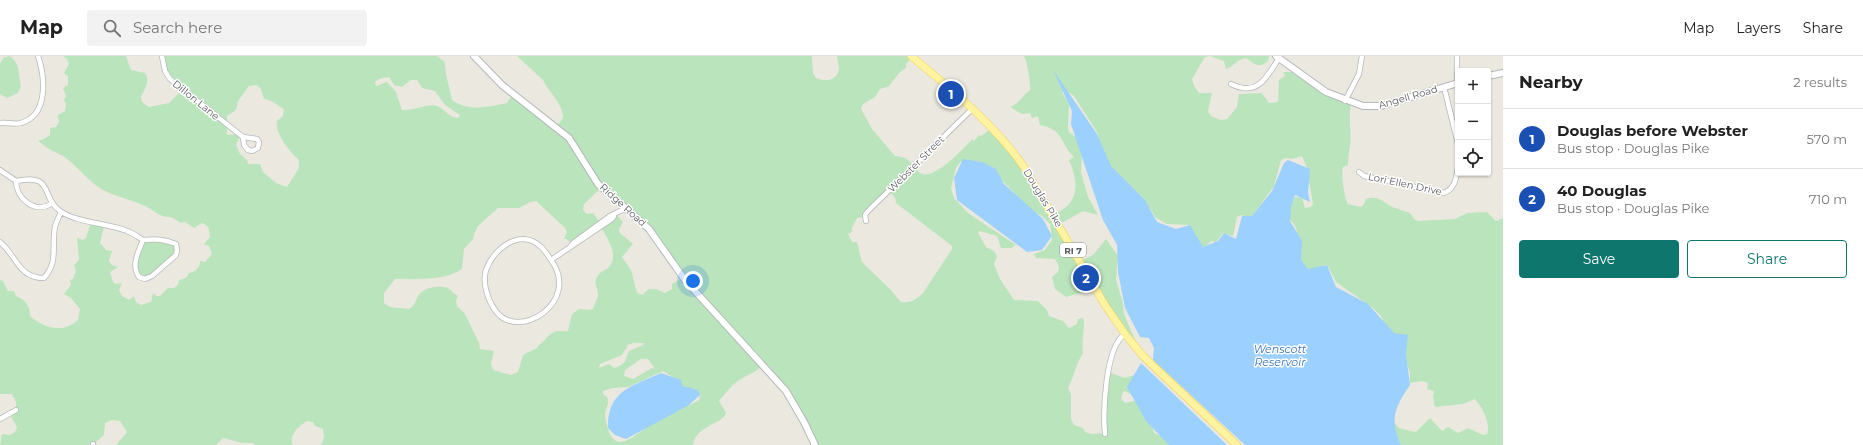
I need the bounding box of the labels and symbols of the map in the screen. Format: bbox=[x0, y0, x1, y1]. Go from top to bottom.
street label: Dillon Lane bbox=[170, 77, 222, 123]
pin: 1 bbox=[938, 79, 964, 109]
street label: Angell Road bbox=[1377, 82, 1439, 112]
street label: Webster Street bbox=[885, 133, 947, 195]
street label: Douglas Pike bbox=[1020, 166, 1066, 230]
street label: Lori Ellen Drive bbox=[1367, 170, 1443, 198]
street label: Ridge Road bbox=[597, 181, 649, 229]
road number: RI 7 bbox=[1060, 243, 1086, 257]
pin: 2 bbox=[1073, 263, 1099, 293]
your location bbox=[683, 271, 703, 291]
water label: Wenscott Reservoir bbox=[1254, 342, 1307, 369]

